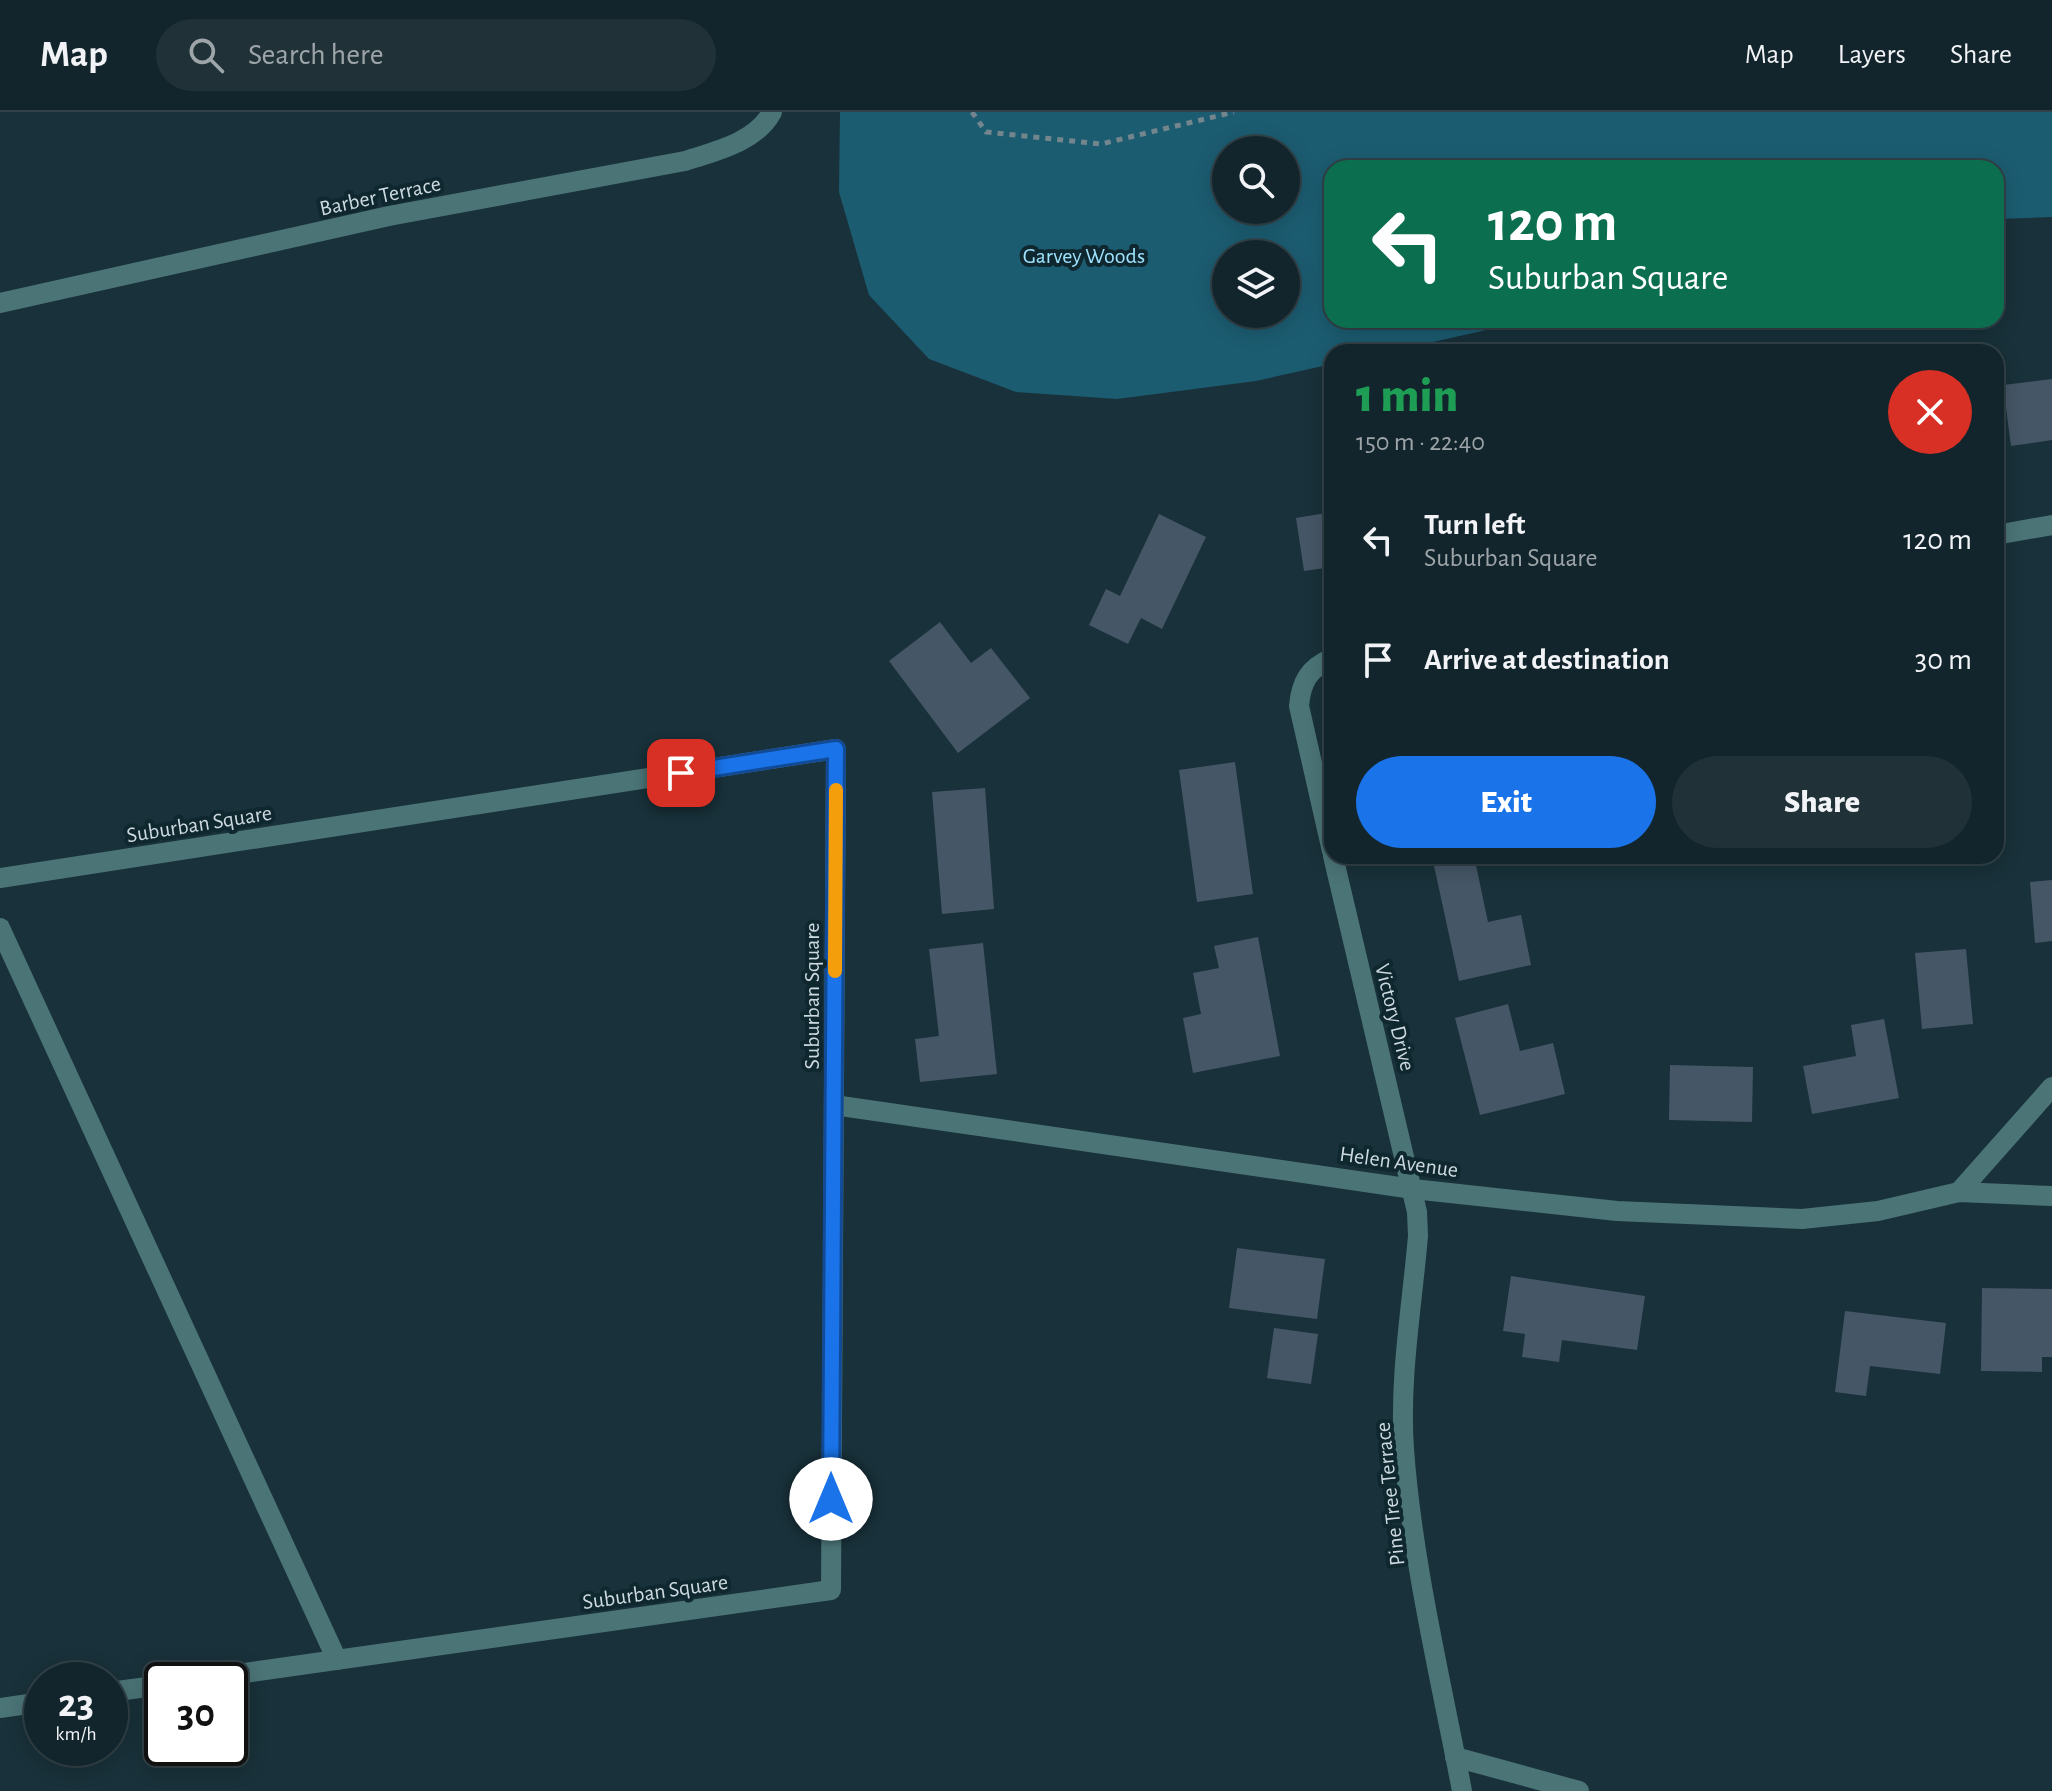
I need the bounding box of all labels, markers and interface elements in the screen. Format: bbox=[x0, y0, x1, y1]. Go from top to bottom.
search box bbox=[156, 19, 716, 91]
icon: search bbox=[184, 33, 228, 77]
text: Map bbox=[40, 36, 108, 74]
text: Search here bbox=[248, 40, 384, 70]
text: Map bbox=[1745, 41, 1794, 69]
text: Layers bbox=[1838, 41, 1906, 69]
text: Share bbox=[1950, 41, 2012, 69]
map controls bbox=[1212, 136, 1300, 328]
button: search bbox=[1212, 136, 1300, 224]
street label: Barber Terrace bbox=[318, 172, 443, 220]
icon: left bbox=[1356, 192, 1460, 296]
text: 120 m bbox=[1488, 195, 1617, 251]
button: layers bbox=[1212, 240, 1300, 328]
park label: Garvey Woods bbox=[1023, 245, 1145, 267]
text: Suburban Square bbox=[1488, 260, 1728, 296]
button: close bbox=[1888, 370, 1972, 454]
text: 1 min bbox=[1356, 373, 1458, 421]
text: 150 m · 22:40 bbox=[1356, 429, 1485, 455]
text: Turn left bbox=[1424, 510, 1525, 540]
icon: left bbox=[1356, 518, 1400, 562]
text: 120 m bbox=[1903, 525, 1972, 555]
text: Suburban Square bbox=[1424, 545, 1598, 571]
icon: arrive bbox=[1356, 638, 1400, 682]
text: Arrive at destination bbox=[1424, 645, 1670, 675]
text: 30 m bbox=[1915, 645, 1972, 675]
pin bbox=[647, 739, 715, 807]
icon: arrive bbox=[659, 751, 703, 795]
button: Exit bbox=[1356, 756, 1656, 848]
button: Share bbox=[1672, 756, 1972, 848]
street label: Suburban Square bbox=[125, 802, 273, 846]
street label: Suburban Square bbox=[801, 923, 823, 1069]
street label: Victory Drive bbox=[1371, 961, 1419, 1073]
street label: Helen Avenue bbox=[1338, 1143, 1460, 1181]
street label: Pine Tree Terrace bbox=[1372, 1421, 1408, 1567]
position arrow bbox=[789, 1457, 873, 1541]
street label: Suburban Square bbox=[581, 1571, 729, 1613]
speed limit sign: 30 bbox=[144, 1662, 248, 1766]
text: 23 bbox=[58, 1684, 94, 1724]
text: km/h bbox=[55, 1724, 97, 1744]

